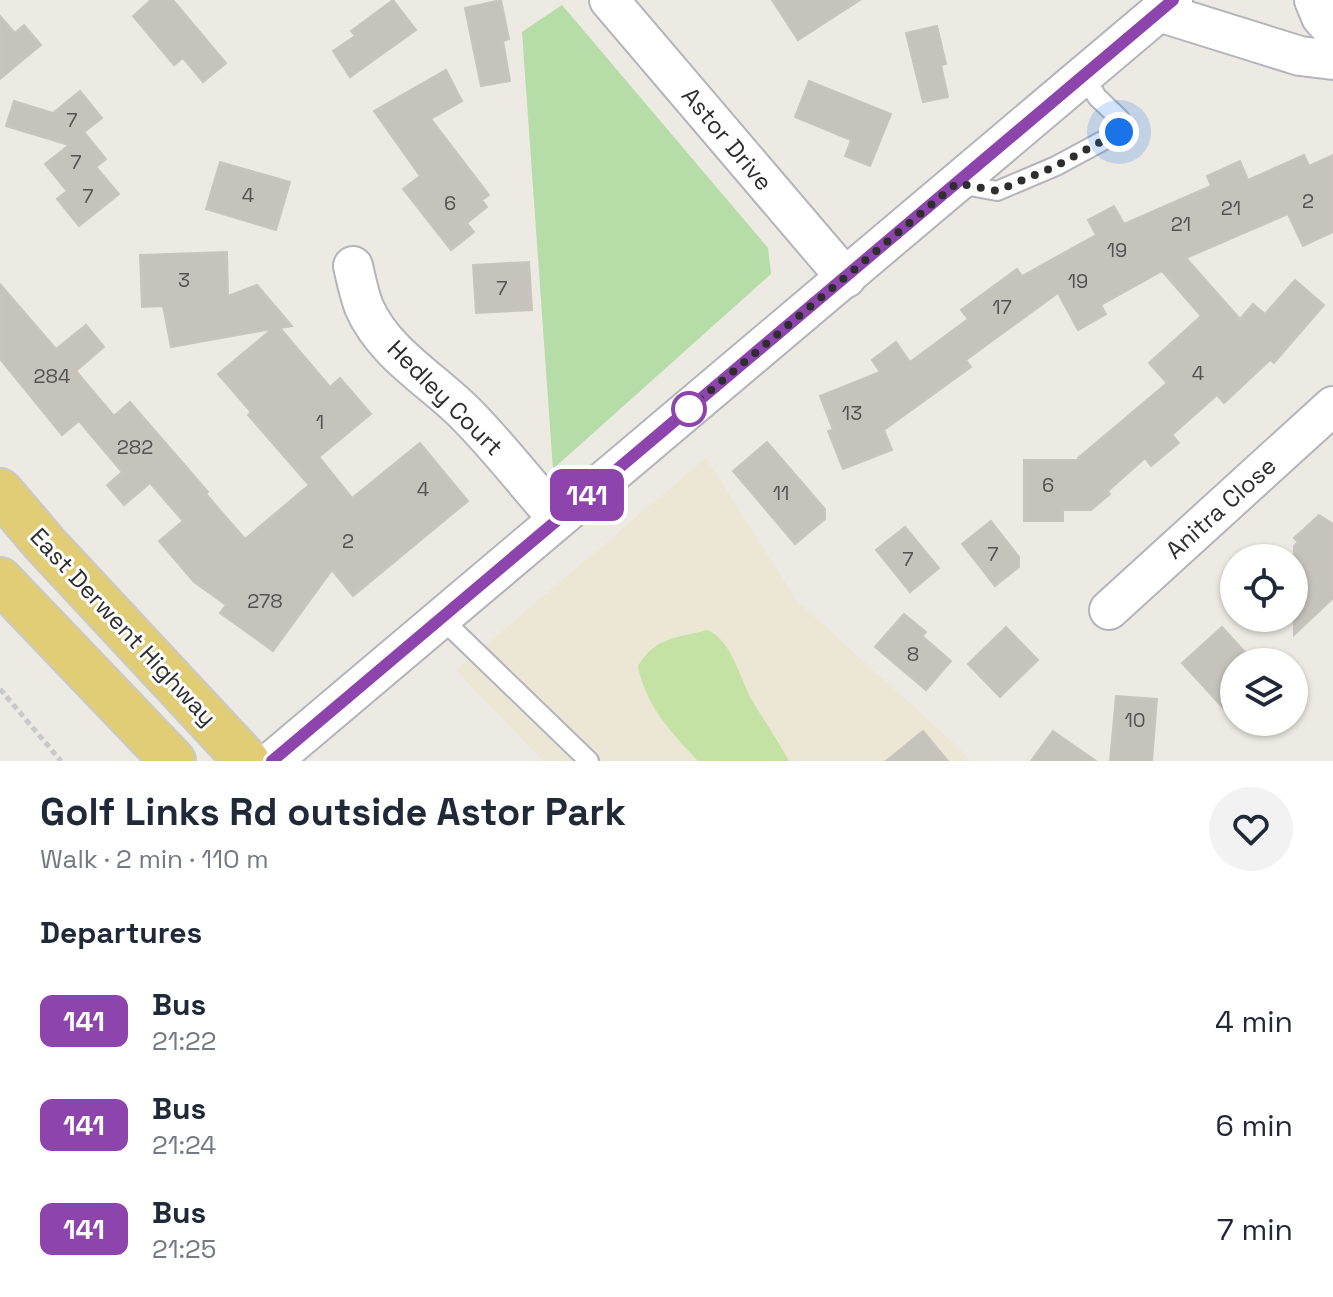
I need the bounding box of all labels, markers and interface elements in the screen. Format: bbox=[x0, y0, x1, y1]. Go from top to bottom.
street label: Astor Drive bbox=[675, 81, 780, 197]
house number: 7 bbox=[66, 107, 78, 133]
your location bbox=[1099, 112, 1139, 152]
house number: 7 bbox=[70, 149, 82, 175]
house number: 4 bbox=[242, 182, 254, 208]
house number: 7 bbox=[82, 183, 94, 209]
house number: 2 bbox=[1302, 188, 1314, 214]
house number: 6 bbox=[444, 190, 456, 216]
house number: 21 bbox=[1221, 195, 1241, 221]
house number: 21 bbox=[1171, 211, 1191, 237]
house number: 19 bbox=[1107, 237, 1127, 263]
house number: 3 bbox=[178, 267, 190, 293]
house number: 19 bbox=[1068, 268, 1088, 294]
house number: 7 bbox=[496, 275, 508, 301]
house number: 17 bbox=[992, 294, 1012, 320]
street label: Hedley Court bbox=[381, 333, 510, 462]
house number: 4 bbox=[1192, 360, 1204, 386]
house number: 284 bbox=[33, 363, 71, 389]
unlabelled marker bbox=[672, 392, 706, 426]
house number: 13 bbox=[842, 400, 862, 426]
house number: 1 bbox=[316, 409, 324, 435]
house number: 282 bbox=[117, 434, 153, 460]
street label: Anitra Close bbox=[1159, 450, 1282, 565]
line badge: 141 bbox=[541, 469, 633, 521]
house number: 6 bbox=[1042, 472, 1054, 498]
house number: 4 bbox=[417, 476, 429, 502]
text: 141 bbox=[566, 477, 608, 513]
house number: 11 bbox=[773, 480, 789, 506]
street label: East Derwent Highway bbox=[24, 521, 223, 732]
house number: 2 bbox=[342, 528, 354, 554]
house number: 7 bbox=[987, 541, 999, 567]
map controls bbox=[1220, 544, 1308, 736]
button: locate bbox=[1220, 544, 1308, 632]
house number: 7 bbox=[902, 546, 914, 572]
house number: 278 bbox=[247, 588, 283, 614]
house number: 8 bbox=[907, 641, 919, 667]
button: layers bbox=[1220, 648, 1308, 736]
house number: 10 bbox=[1124, 707, 1146, 733]
button: heart bbox=[1209, 787, 1293, 871]
text: Golf Links Rd outside Astor Park bbox=[40, 788, 626, 836]
text: Walk · 2 min · 110 m bbox=[40, 842, 269, 876]
text: Departures bbox=[40, 913, 202, 952]
text: Bus bbox=[152, 985, 206, 1024]
text: 4 min bbox=[1215, 1002, 1293, 1041]
text: 141 bbox=[63, 1003, 105, 1039]
text: 21:22 bbox=[152, 1024, 216, 1058]
text: Bus bbox=[152, 1089, 206, 1128]
text: 6 min bbox=[1215, 1106, 1293, 1145]
text: 141 bbox=[63, 1107, 105, 1143]
text: 21:24 bbox=[152, 1128, 216, 1162]
text: Bus bbox=[152, 1193, 206, 1232]
text: 7 min bbox=[1217, 1210, 1293, 1249]
text: 141 bbox=[63, 1211, 105, 1247]
text: 21:25 bbox=[152, 1232, 216, 1266]

